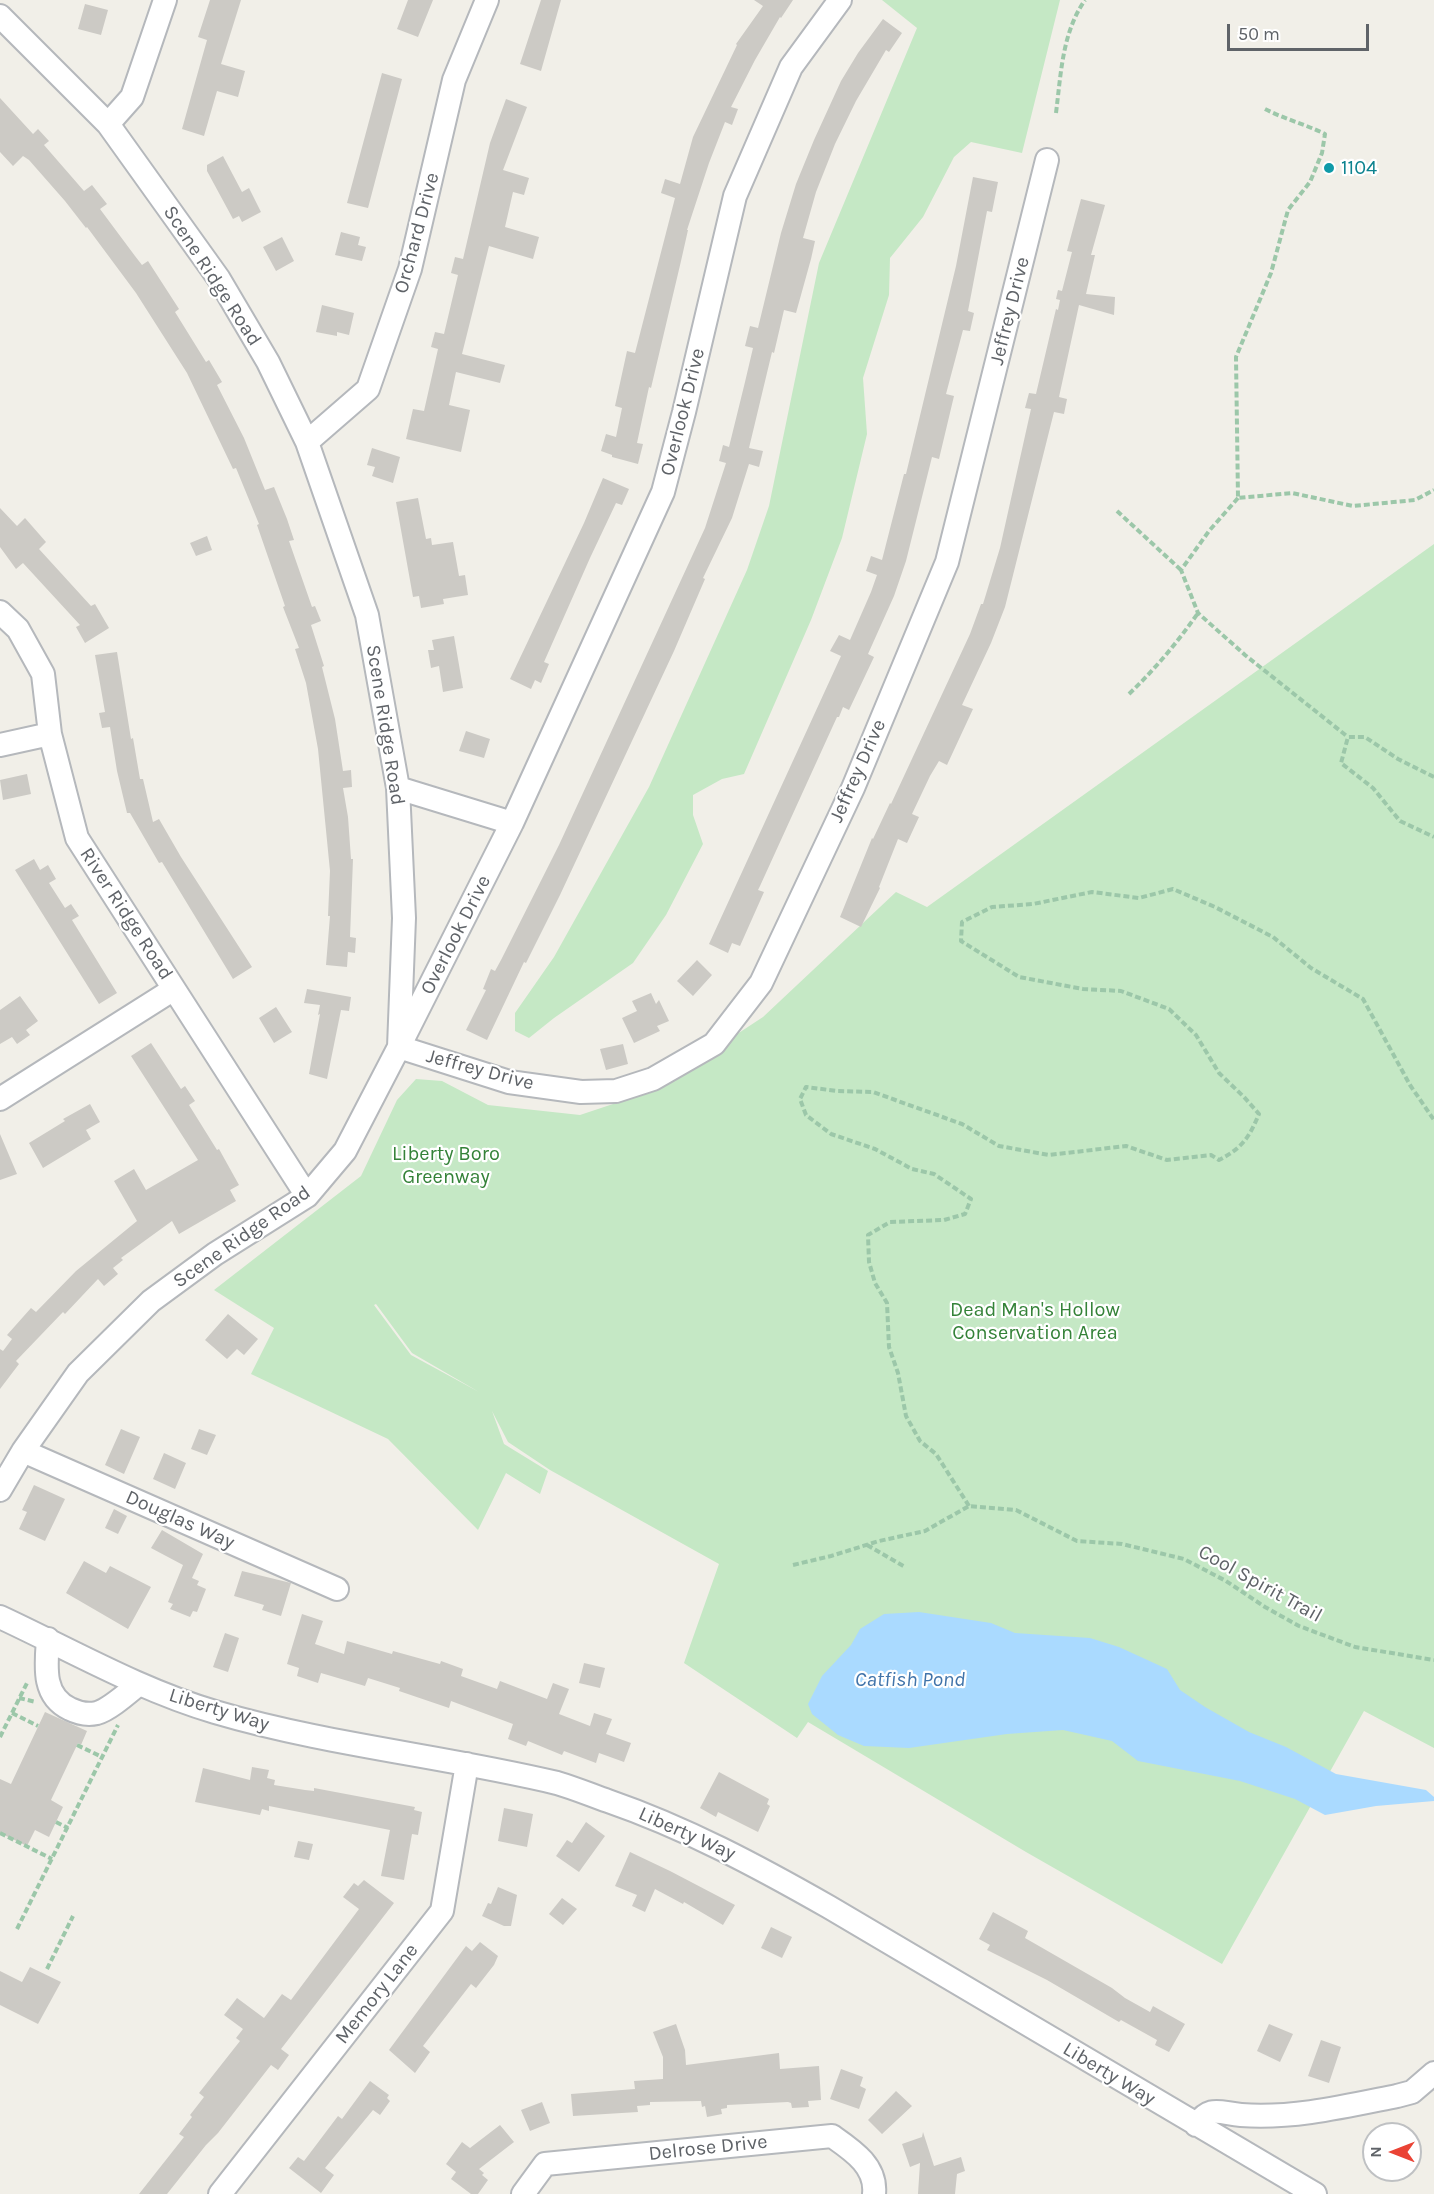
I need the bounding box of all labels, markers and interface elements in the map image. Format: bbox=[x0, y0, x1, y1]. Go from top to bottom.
scale bar bbox=[1230, 12, 1372, 50]
text: 50 m bbox=[1238, 23, 1280, 45]
place label: 1104 bbox=[1341, 156, 1377, 180]
marker: 1104 bbox=[1322, 161, 1336, 175]
street label: Orchard Drive bbox=[389, 170, 445, 296]
street label: Scene Ridge Road bbox=[158, 201, 266, 351]
street label: Jeffrey Drive bbox=[985, 255, 1035, 367]
street label: Overlook Drive bbox=[656, 346, 710, 478]
street label: Scene Ridge Road bbox=[360, 643, 410, 807]
street label: Jeffrey Drive bbox=[825, 716, 891, 826]
street label: River Ridge Road bbox=[74, 843, 178, 985]
street label: Overlook Drive bbox=[416, 871, 496, 999]
street label: Jeffrey Drive bbox=[424, 1044, 536, 1096]
park label: Liberty Boro Greenway bbox=[392, 1142, 500, 1189]
street label: Scene Ridge Road bbox=[169, 1181, 315, 1293]
park label: Dead Man's Hollow Conservation Area bbox=[950, 1298, 1120, 1345]
street label: Douglas Way bbox=[122, 1485, 238, 1555]
street label: Cool Spirit Trail bbox=[1194, 1540, 1326, 1628]
water label: Catfish Pond bbox=[855, 1667, 965, 1693]
street label: Liberty Way bbox=[166, 1683, 272, 1737]
street label: Liberty Way bbox=[635, 1802, 739, 1866]
street label: Memory Lane bbox=[330, 1939, 424, 2049]
street label: Liberty Way bbox=[1058, 2037, 1160, 2111]
north arrow bbox=[1362, 2122, 1422, 2182]
street label: Delrose Drive bbox=[647, 2130, 769, 2166]
text: N bbox=[1366, 2146, 1385, 2158]

